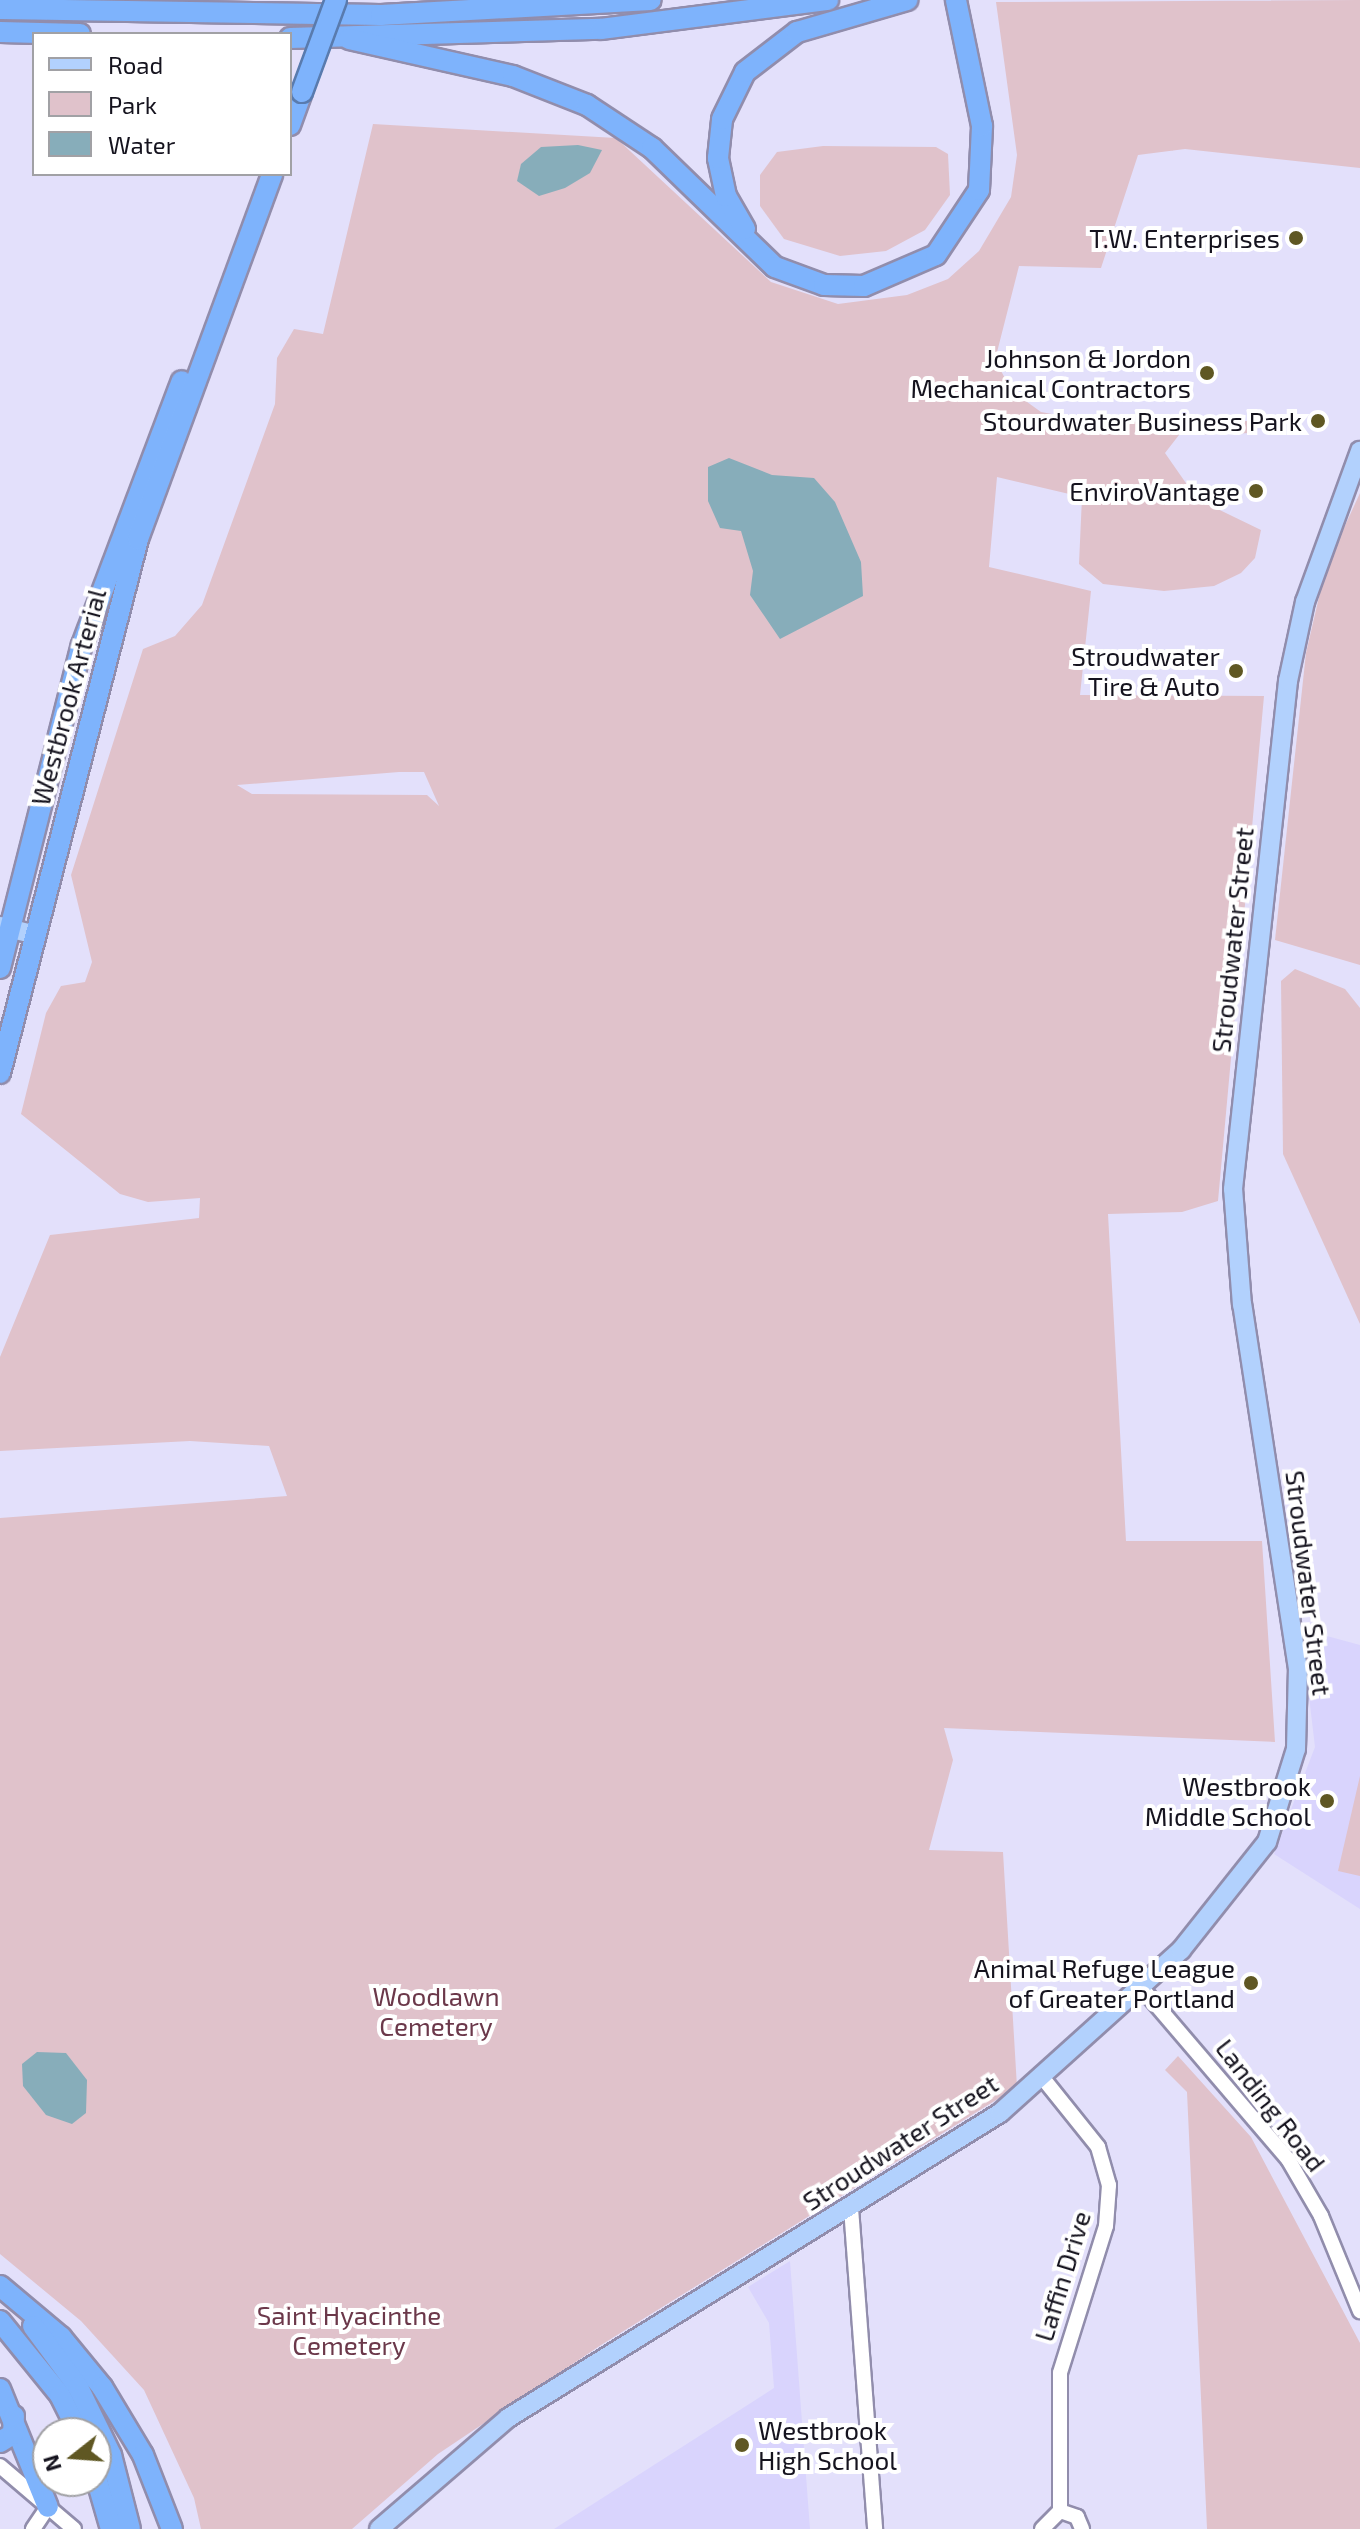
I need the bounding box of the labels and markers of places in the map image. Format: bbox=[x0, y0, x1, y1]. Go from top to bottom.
place label: T.W. Enterprises bbox=[1089, 222, 1280, 254]
marker: T.W. Enterprises bbox=[1287, 229, 1305, 247]
place label: Johnson & Jordon Mechanical Contractors bbox=[910, 342, 1191, 404]
marker: Johnson & Jordon Mechanical Contractors bbox=[1198, 364, 1216, 382]
place label: Stourdwater Business Park bbox=[982, 405, 1302, 437]
marker: Stourdwater Business Park bbox=[1309, 412, 1327, 430]
place label: EnviroVantage bbox=[1069, 475, 1240, 507]
marker: EnviroVantage bbox=[1247, 482, 1265, 500]
place label: Stroudwater Tire & Auto bbox=[1071, 640, 1220, 702]
marker: Stroudwater Tire & Auto bbox=[1227, 662, 1245, 680]
place label: Westbrook Middle School bbox=[1145, 1770, 1311, 1832]
marker: Westbrook Middle School bbox=[1318, 1792, 1336, 1810]
place label: Animal Refuge League of Greater Portland bbox=[973, 1952, 1235, 2014]
marker: Animal Refuge League of Greater Portland bbox=[1242, 1974, 1260, 1992]
place label: Westbrook High School bbox=[758, 2414, 897, 2476]
marker: Westbrook High School bbox=[733, 2436, 751, 2454]

